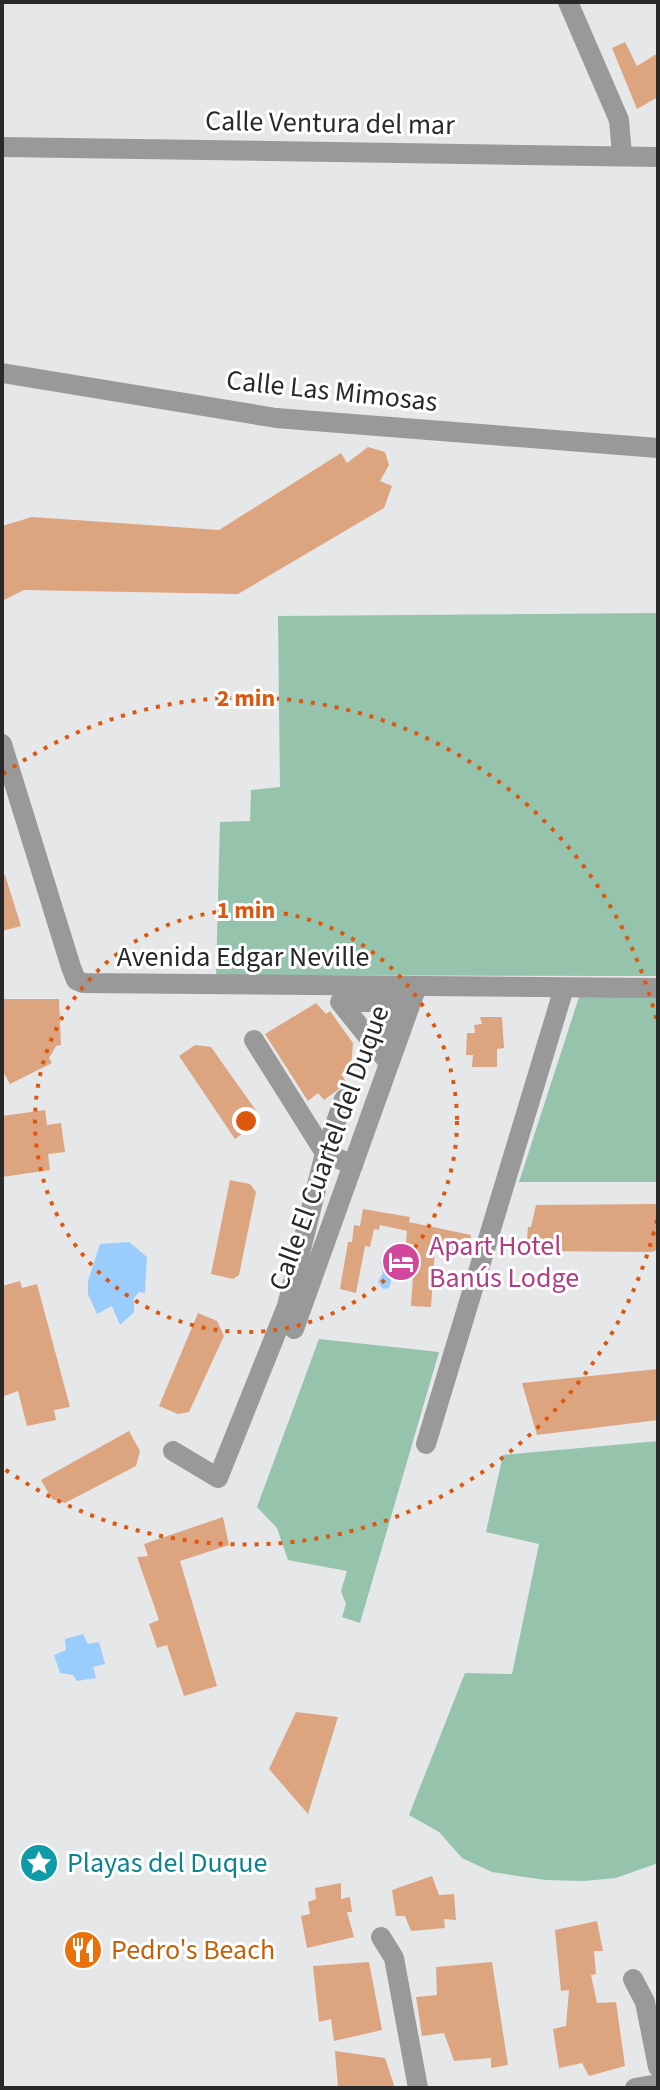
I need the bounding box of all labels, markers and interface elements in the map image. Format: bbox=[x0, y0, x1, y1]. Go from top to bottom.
street label: Calle Ventura del mar bbox=[205, 101, 455, 145]
street label: Calle Las Mimosas bbox=[224, 360, 440, 422]
text: 2 min bbox=[217, 681, 275, 716]
text: 1 min bbox=[217, 893, 275, 928]
street label: Avenida Edgar Neville bbox=[117, 937, 369, 977]
street label: Calle El Cuartel del Duque bbox=[259, 1000, 399, 1296]
centre of rings bbox=[232, 1107, 260, 1135]
place label: Apart Hotel Banús Lodge bbox=[429, 1226, 579, 1298]
hotel icon: Apart Hotel Banús Lodge bbox=[380, 1241, 422, 1283]
place icon: Playas del Duque bbox=[18, 1842, 60, 1884]
place label: Playas del Duque bbox=[67, 1843, 267, 1883]
restaurant icon: Pedro's Beach bbox=[62, 1929, 104, 1971]
place label: Pedro's Beach bbox=[111, 1930, 275, 1970]

